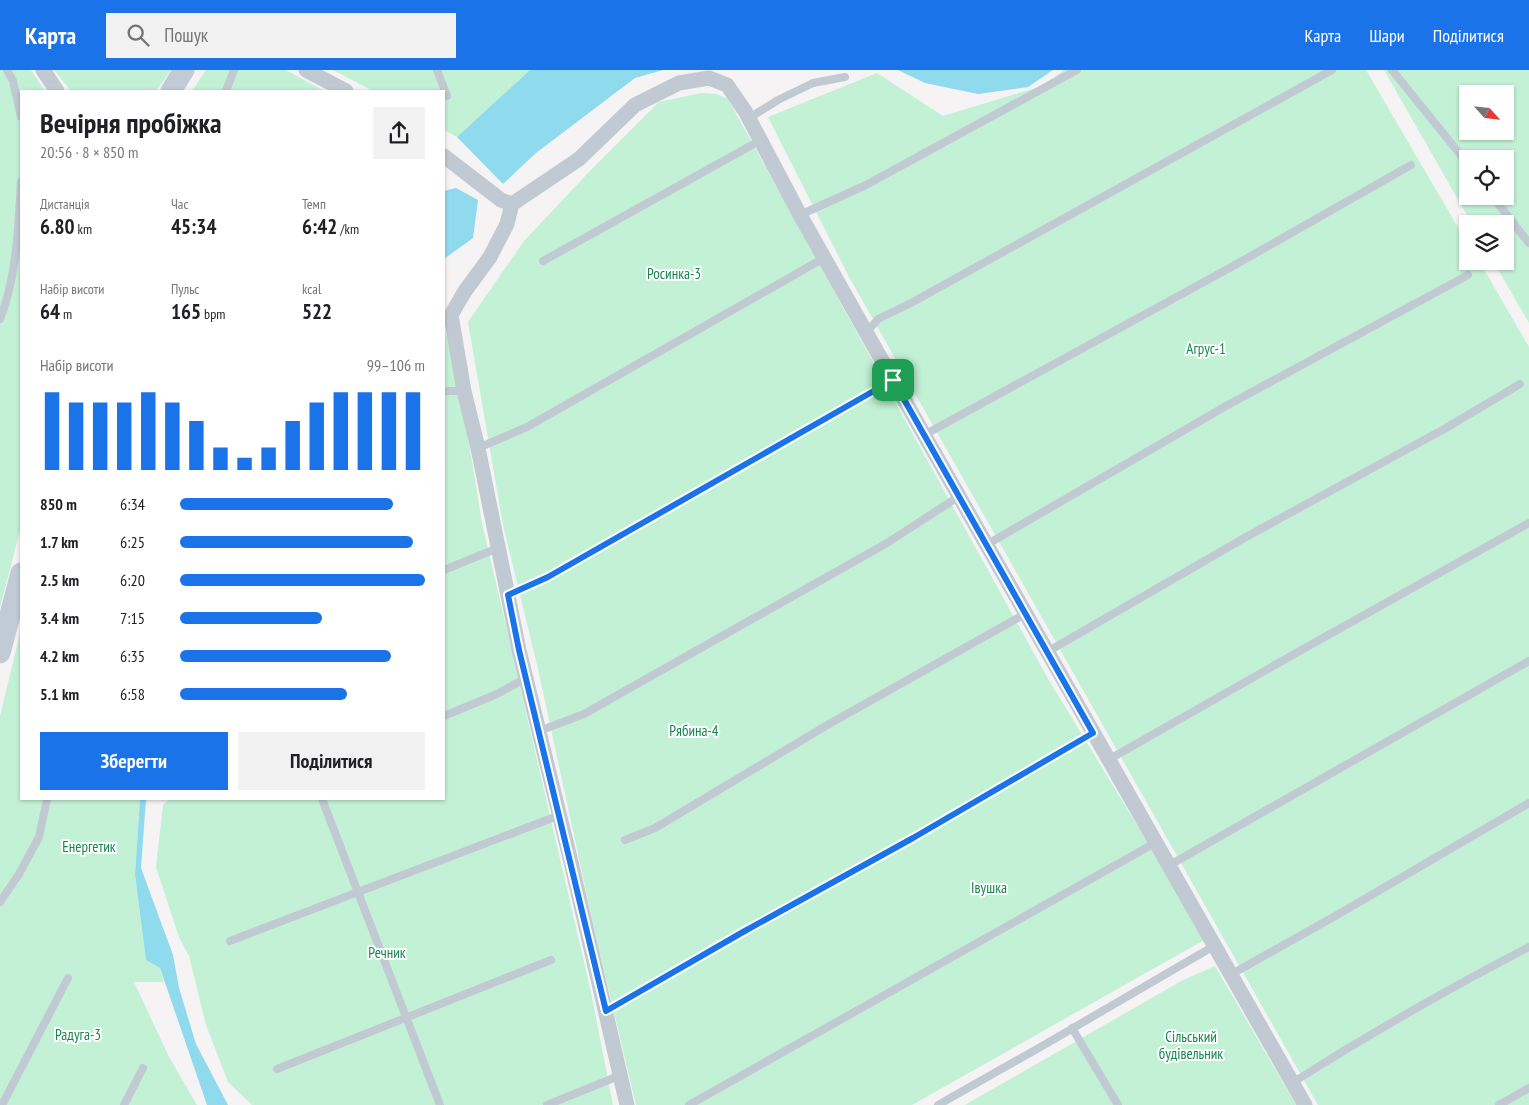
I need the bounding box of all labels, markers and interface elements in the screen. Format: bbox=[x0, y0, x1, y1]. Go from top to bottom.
search box bbox=[106, 13, 456, 58]
text: Карта bbox=[25, 20, 76, 51]
icon: search bbox=[124, 21, 152, 49]
text: Пошук bbox=[164, 23, 208, 47]
text: Карта bbox=[1305, 24, 1341, 47]
text: Шари bbox=[1369, 24, 1405, 47]
text: Поділитися bbox=[1433, 24, 1504, 47]
north arrow bbox=[1459, 85, 1514, 140]
map controls bbox=[1459, 85, 1514, 270]
text: Вечірня пробіжка bbox=[40, 104, 222, 141]
button: share bbox=[373, 107, 425, 159]
text: 20:56 · 8 × 850 m bbox=[40, 142, 138, 162]
button: locate bbox=[1459, 150, 1514, 205]
text: Дистанція bbox=[40, 195, 89, 213]
text: Час bbox=[171, 195, 188, 213]
text: Темп bbox=[302, 195, 326, 213]
text: 6.80 bbox=[40, 213, 75, 240]
text: 45:34 bbox=[171, 213, 216, 240]
text: 6:42 bbox=[302, 213, 337, 240]
button: layers bbox=[1459, 215, 1514, 270]
text: km bbox=[75, 220, 92, 238]
text: /km bbox=[337, 220, 359, 238]
park label: Росинка-3 bbox=[647, 264, 701, 283]
text: Набір висоти bbox=[40, 280, 104, 298]
text: Пульс bbox=[171, 280, 199, 298]
text: kcal bbox=[302, 280, 321, 298]
text: 64 bbox=[40, 298, 60, 325]
text: 165 bbox=[171, 298, 201, 325]
text: 522 bbox=[302, 298, 332, 325]
text: m bbox=[60, 305, 72, 323]
text: bpm bbox=[201, 305, 225, 323]
park label: Агрус-1 bbox=[1186, 339, 1226, 358]
text: Набір висоти bbox=[40, 355, 113, 375]
text: 99–106 m bbox=[367, 355, 425, 375]
pin bbox=[872, 359, 914, 401]
icon: arrive bbox=[879, 366, 907, 394]
text: 850 m bbox=[40, 494, 77, 514]
text: 6:34 bbox=[120, 494, 145, 514]
text: 1.7 km bbox=[40, 532, 78, 552]
text: 6:25 bbox=[120, 532, 145, 552]
text: 2.5 km bbox=[40, 570, 79, 590]
text: 6:20 bbox=[120, 570, 145, 590]
text: 3.4 km bbox=[40, 608, 79, 628]
text: 7:15 bbox=[120, 608, 145, 628]
text: 4.2 km bbox=[40, 646, 79, 666]
text: 6:35 bbox=[120, 646, 145, 666]
text: 5.1 km bbox=[40, 684, 79, 704]
text: 6:58 bbox=[120, 684, 145, 704]
park label: Рябина-4 bbox=[669, 721, 719, 740]
button: Зберегти bbox=[40, 732, 228, 790]
button: Поділитися bbox=[238, 732, 425, 790]
park label: Енергетик bbox=[62, 837, 116, 856]
park label: Івушка bbox=[971, 878, 1007, 897]
park label: Речник bbox=[368, 943, 406, 962]
park label: Радуга-3 bbox=[55, 1025, 101, 1044]
park label: Сільський будівельник bbox=[1159, 1027, 1223, 1063]

